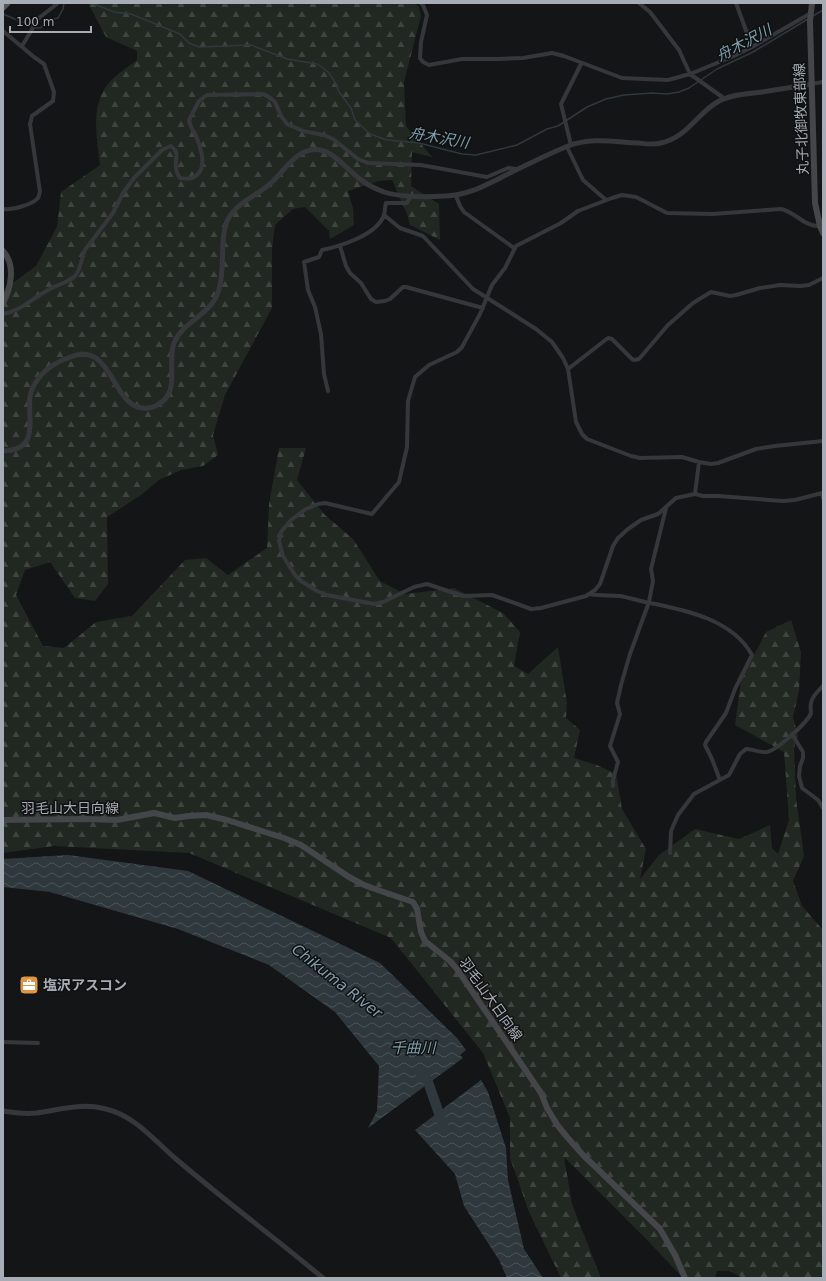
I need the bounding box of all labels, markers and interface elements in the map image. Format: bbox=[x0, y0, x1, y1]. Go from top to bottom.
scale bar bbox=[10, 8, 91, 34]
text: 100 m bbox=[16, 15, 54, 29]
water label: 舟木沢川 bbox=[713, 20, 776, 65]
street label: 丸子北御牧東部線 bbox=[791, 63, 811, 175]
water label: 舟木沢川 bbox=[408, 124, 472, 152]
street label: 羽毛山大日向線 bbox=[21, 800, 119, 816]
water label: Chikuma River bbox=[288, 940, 386, 1022]
street label: 羽毛山大日向線 bbox=[456, 954, 526, 1044]
office icon: 塩沢アスコン bbox=[18, 974, 40, 996]
place label: 塩沢アスコン bbox=[43, 977, 127, 993]
water label: 千曲川 bbox=[390, 1039, 437, 1057]

